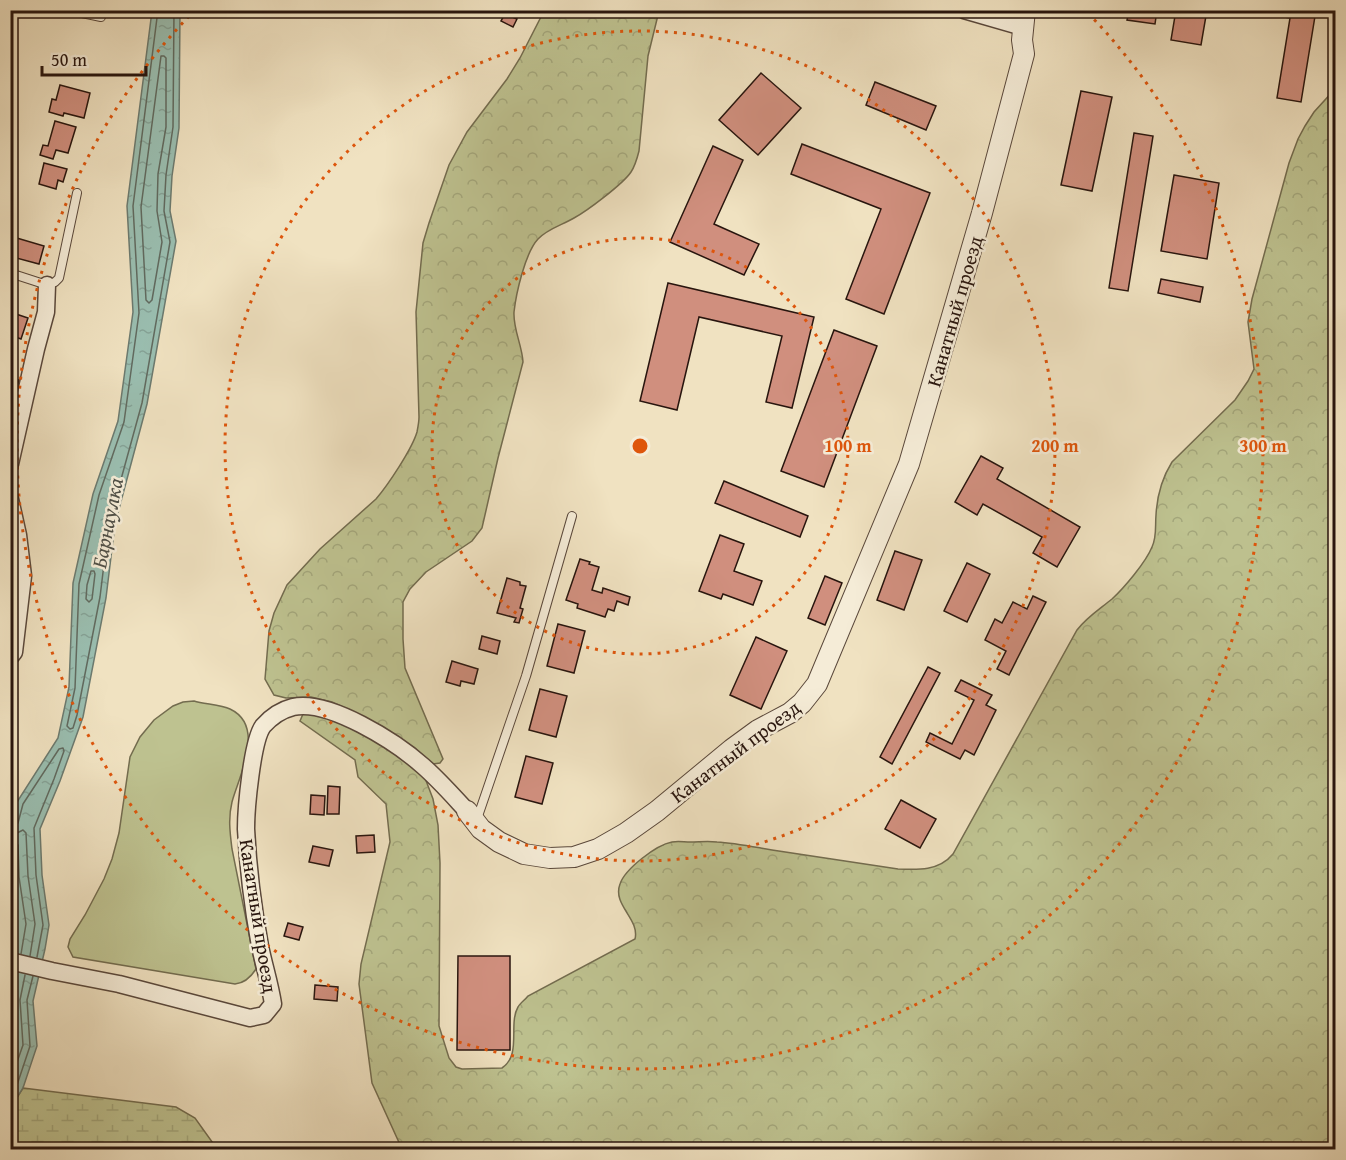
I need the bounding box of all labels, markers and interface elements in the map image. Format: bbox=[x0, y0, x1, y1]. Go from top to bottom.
scale bar bbox=[42, 39, 146, 77]
text: 50 m bbox=[51, 46, 87, 73]
street label: Канатный проезд bbox=[919, 232, 989, 390]
text: 100 m bbox=[824, 432, 872, 459]
text: 200 m bbox=[1031, 432, 1079, 459]
text: 300 m bbox=[1239, 432, 1287, 459]
centre of rings bbox=[630, 436, 650, 456]
water label: Барнаулка bbox=[83, 475, 131, 571]
street label: Канатный проезд bbox=[664, 692, 806, 809]
street label: Канатный проезд bbox=[232, 837, 286, 995]

